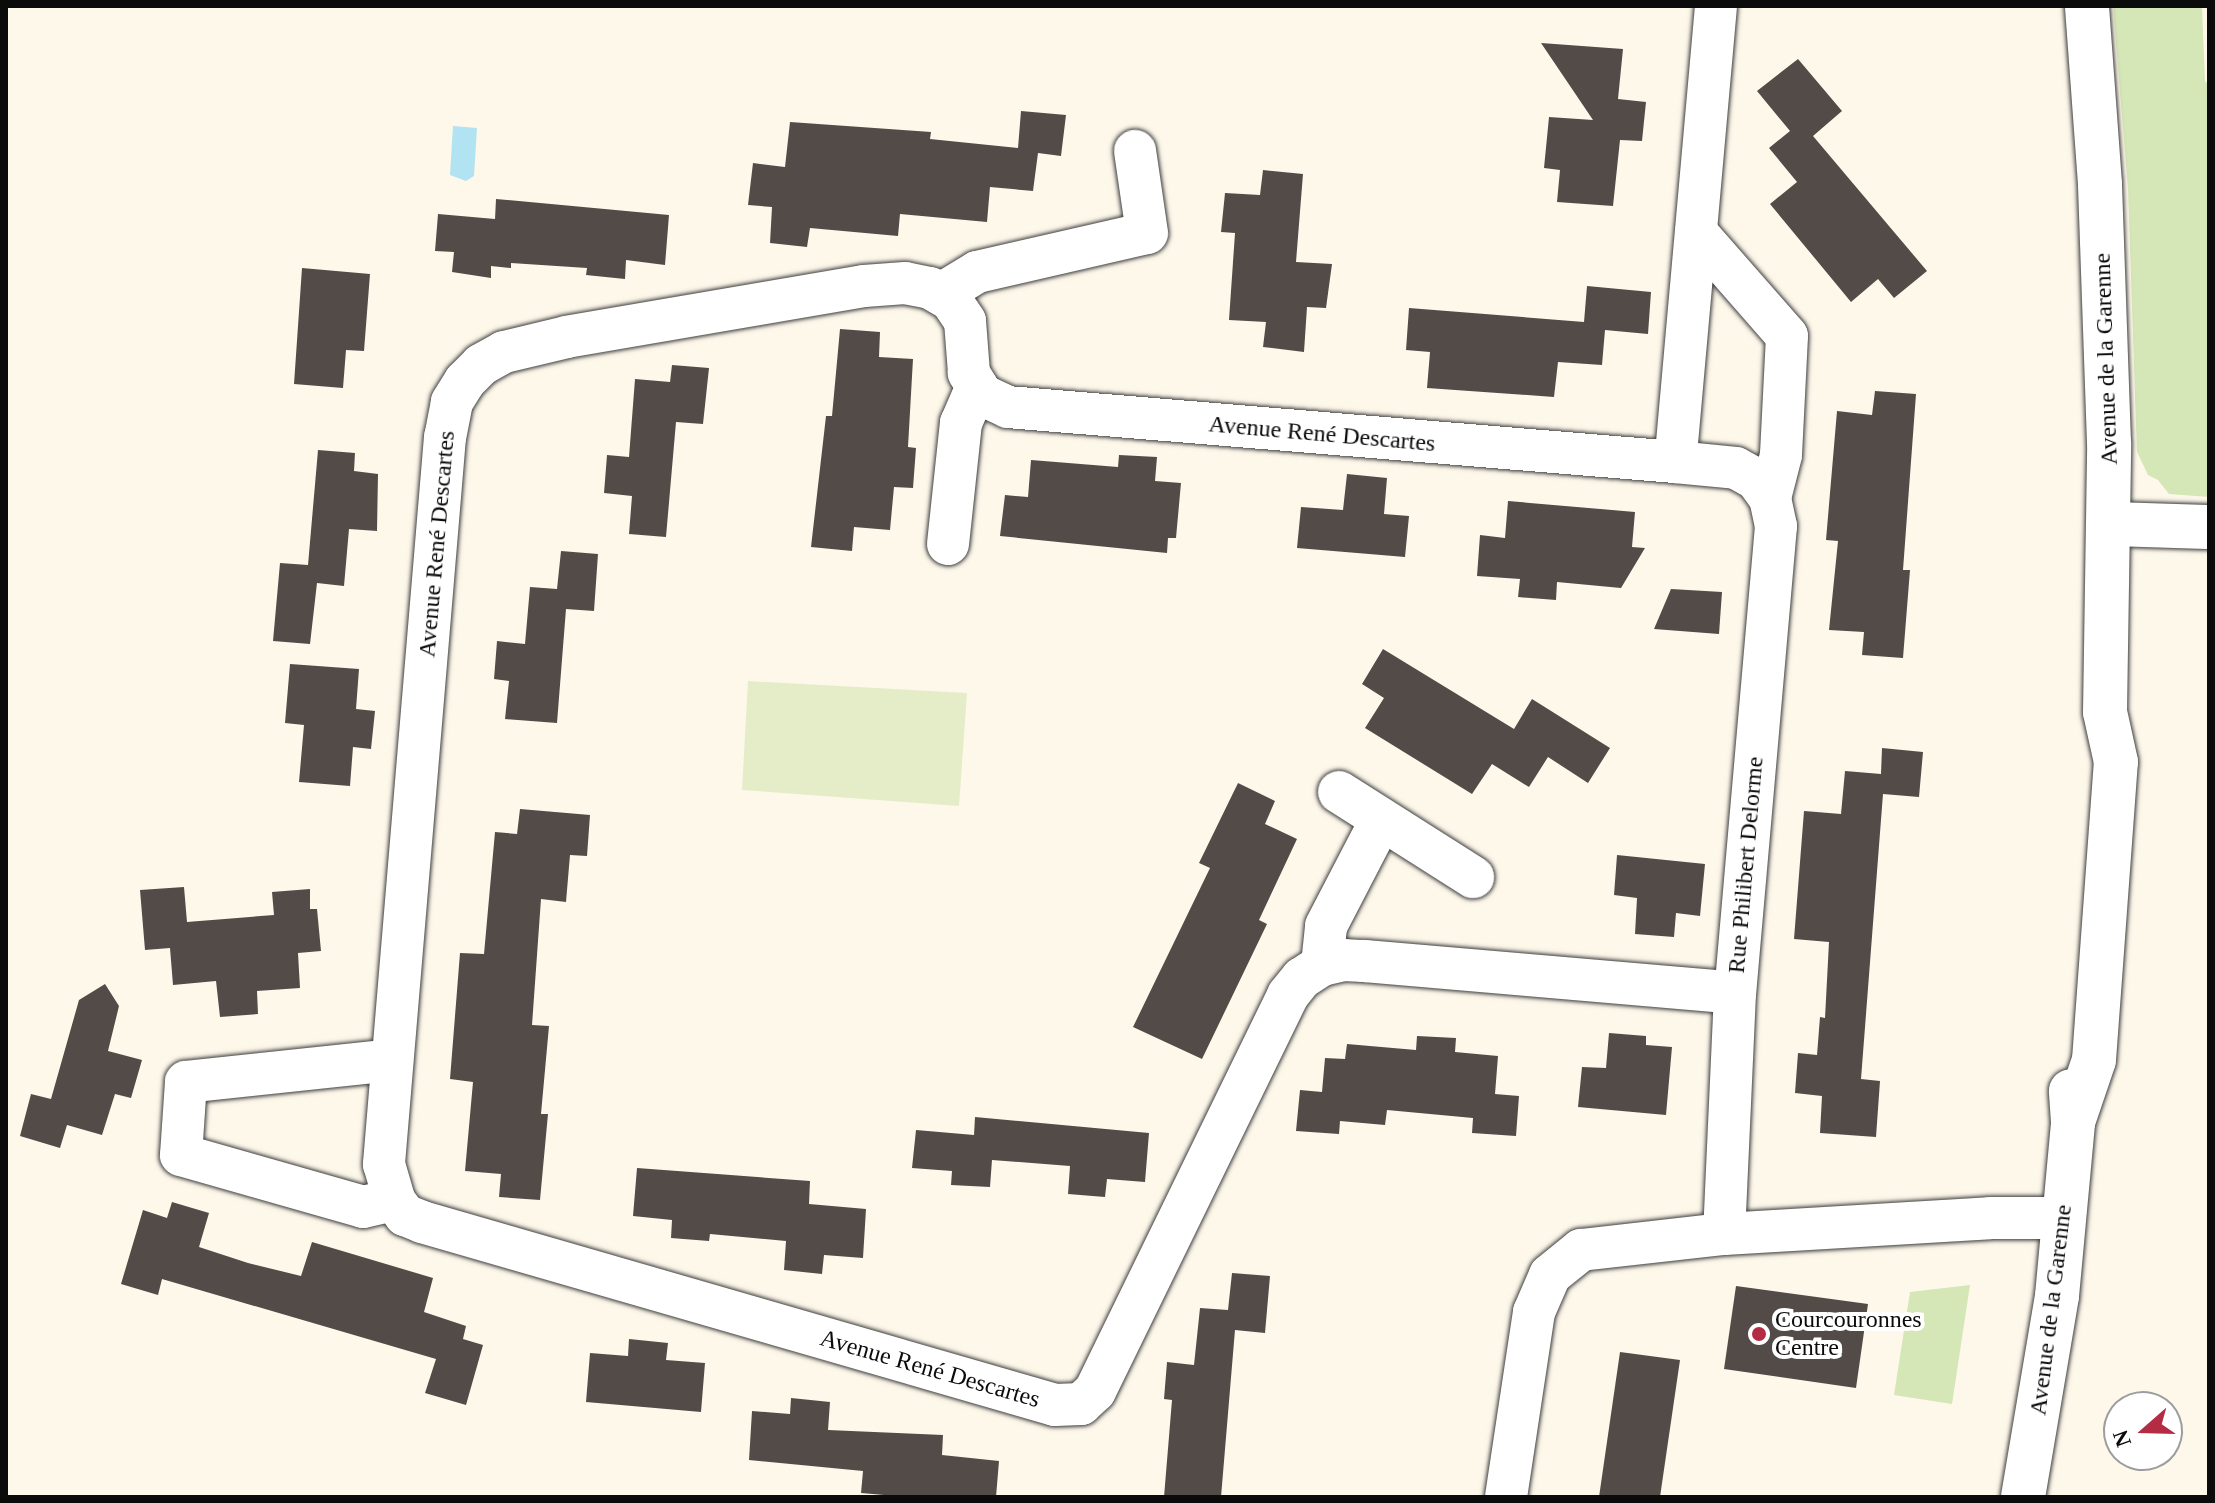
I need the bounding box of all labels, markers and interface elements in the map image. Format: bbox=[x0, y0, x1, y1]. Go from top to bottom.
street label: Avenue de la Garenne bbox=[2088, 253, 2124, 465]
street label: Avenue René Descartes bbox=[1207, 410, 1437, 458]
street label: Avenue René Descartes bbox=[413, 429, 461, 659]
street label: Rue Philibert Delorme bbox=[1722, 756, 1770, 974]
street label: Avenue de la Garenne bbox=[2024, 1203, 2078, 1417]
place label: Courcouronnes Centre bbox=[1775, 1306, 1922, 1362]
street label: Avenue René Descartes bbox=[817, 1324, 1043, 1414]
marker: Courcouronnes Centre bbox=[1750, 1325, 1768, 1343]
north arrow bbox=[2103, 1391, 2183, 1471]
text: N bbox=[2107, 1427, 2136, 1450]

